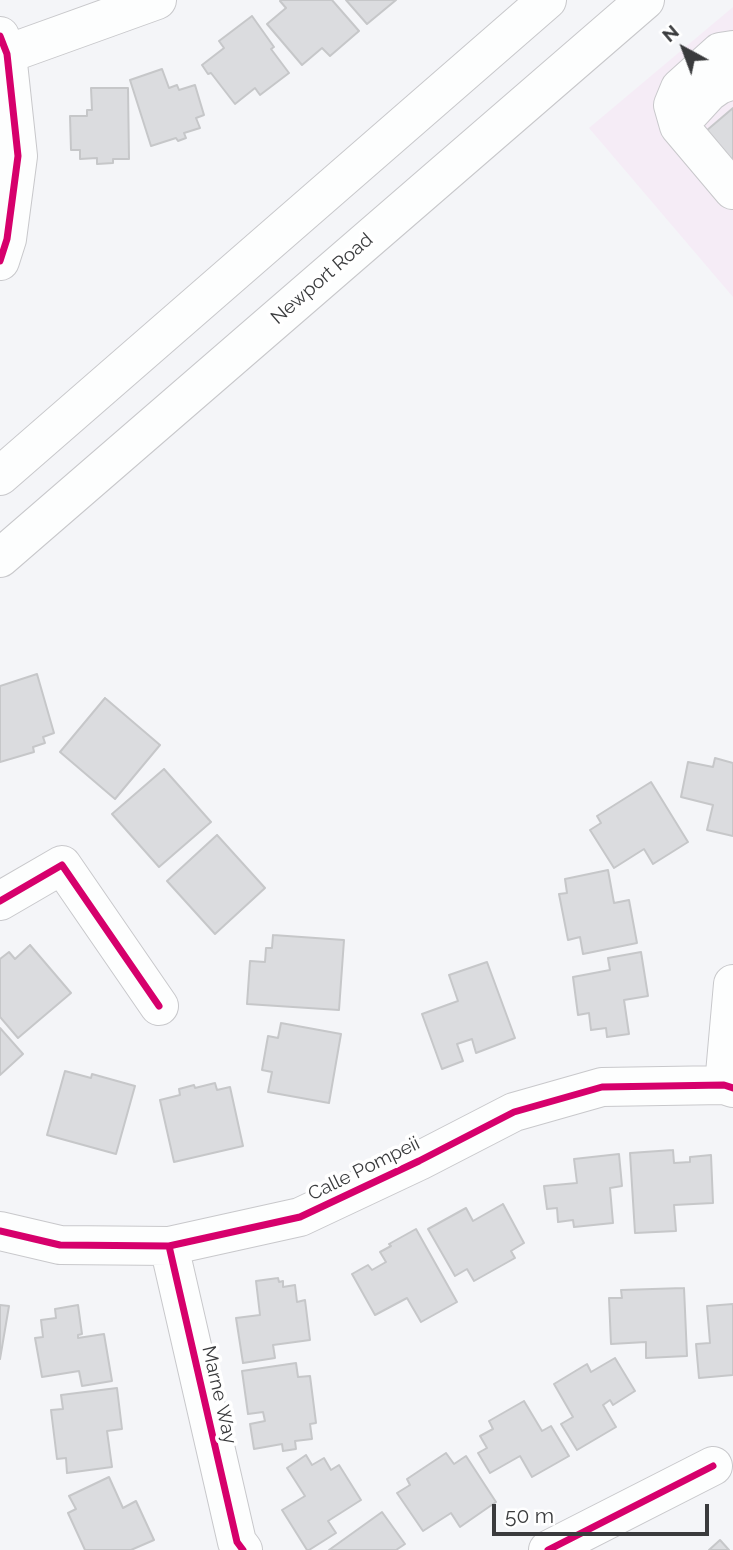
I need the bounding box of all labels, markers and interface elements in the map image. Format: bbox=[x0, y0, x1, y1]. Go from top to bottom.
north arrow bbox=[649, 14, 719, 84]
text: N bbox=[658, 20, 683, 46]
street label: Newport Road bbox=[266, 229, 378, 329]
street label: Calle Pompeii bbox=[304, 1132, 424, 1206]
street label: Marne Way bbox=[197, 1344, 241, 1446]
scale bar bbox=[495, 1490, 712, 1534]
text: 50 m bbox=[505, 1503, 554, 1528]

